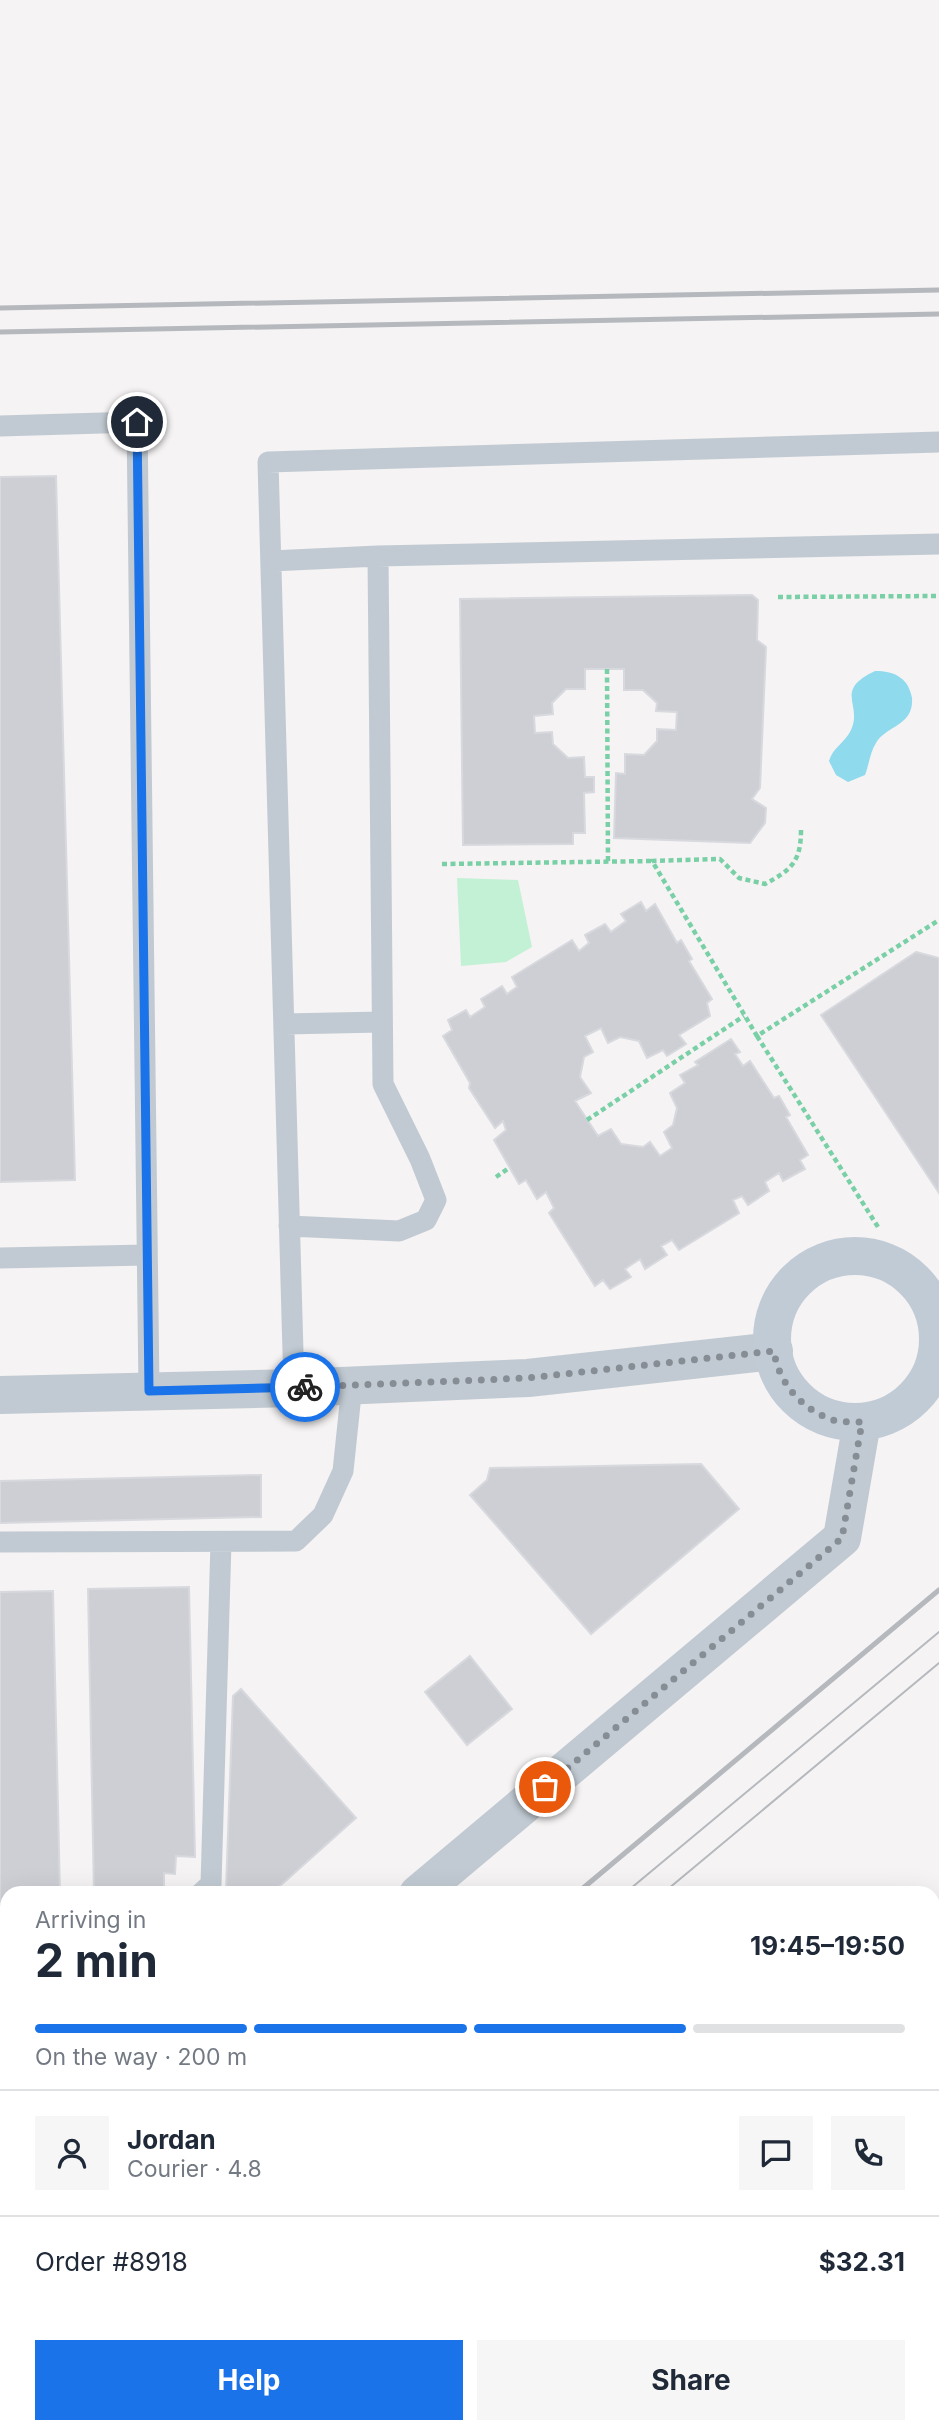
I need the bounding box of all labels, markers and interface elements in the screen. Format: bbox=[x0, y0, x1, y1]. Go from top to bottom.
pin bbox=[107, 392, 167, 452]
icon: home bbox=[118, 403, 156, 441]
courier bbox=[270, 1352, 340, 1422]
icon: bike bbox=[286, 1368, 324, 1406]
pin bbox=[515, 1757, 575, 1817]
icon: bag bbox=[526, 1768, 564, 1806]
text: Arriving in bbox=[35, 1906, 146, 1934]
text: 19:45–19:50 bbox=[750, 1930, 905, 1961]
text: 2 min bbox=[35, 1932, 158, 1988]
text: On the way · 200 m bbox=[35, 2043, 247, 2071]
button: person bbox=[35, 2116, 109, 2190]
button: chat bbox=[739, 2116, 813, 2190]
button: phone bbox=[831, 2116, 905, 2190]
text: Jordan bbox=[127, 2124, 216, 2155]
text: Courier · 4.8 bbox=[127, 2155, 262, 2183]
text: Order #8918 bbox=[35, 2246, 188, 2277]
text: $32.31 bbox=[819, 2246, 905, 2277]
button: Help bbox=[35, 2340, 463, 2420]
button: Share bbox=[477, 2340, 905, 2420]

